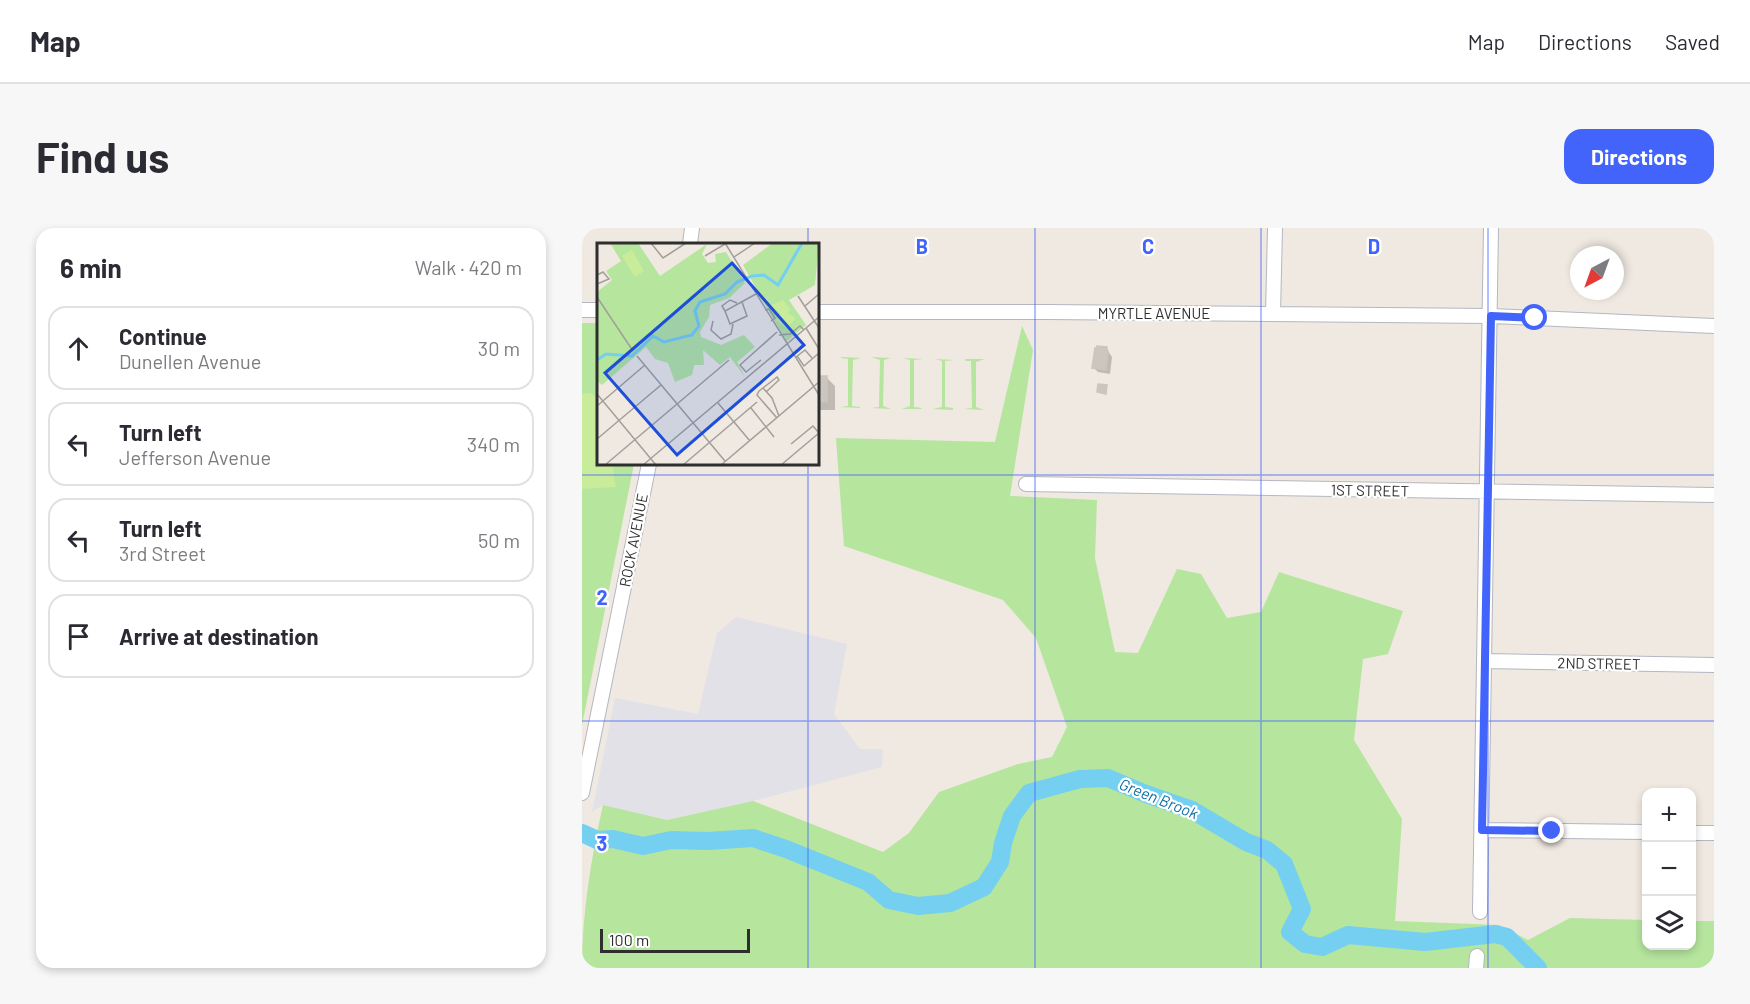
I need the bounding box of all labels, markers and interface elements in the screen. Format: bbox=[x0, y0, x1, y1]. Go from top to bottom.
text: Map bbox=[30, 24, 81, 58]
text: Map bbox=[1468, 29, 1505, 54]
text: Directions bbox=[1538, 29, 1632, 54]
text: Saved bbox=[1665, 29, 1720, 54]
button: Directions bbox=[1564, 129, 1714, 184]
text: Find us bbox=[36, 131, 169, 181]
text: B bbox=[916, 234, 928, 258]
text: C bbox=[1142, 234, 1154, 258]
text: D bbox=[1368, 234, 1380, 258]
inset map bbox=[597, 243, 819, 465]
north arrow bbox=[1570, 246, 1624, 300]
text: 6 min bbox=[60, 252, 122, 283]
text: Walk · 420 m bbox=[415, 255, 522, 279]
street label: MYRTLE AVENUE bbox=[1098, 304, 1210, 322]
route start bbox=[1521, 304, 1547, 330]
text: Continue bbox=[119, 323, 207, 349]
icon: ahead bbox=[62, 332, 95, 365]
text: 30 m bbox=[478, 336, 520, 360]
text: Dunellen Avenue bbox=[119, 349, 261, 373]
text: Turn left bbox=[119, 419, 202, 445]
icon: left bbox=[62, 428, 95, 461]
text: 340 m bbox=[467, 432, 520, 456]
text: Jefferson Avenue bbox=[119, 445, 271, 469]
street label: 1ST STREET bbox=[1331, 480, 1409, 500]
street label: ROCK AVENUE bbox=[615, 492, 651, 588]
text: Turn left bbox=[119, 515, 202, 541]
icon: left bbox=[62, 524, 95, 557]
text: 50 m bbox=[478, 528, 520, 552]
text: 3rd Street bbox=[119, 541, 206, 565]
text: 2 bbox=[596, 585, 608, 609]
icon: arrive bbox=[62, 620, 95, 653]
text: Arrive at destination bbox=[119, 623, 318, 649]
street label: 2ND STREET bbox=[1557, 653, 1641, 673]
water label: Green Brook bbox=[1117, 774, 1201, 822]
map controls bbox=[1642, 788, 1696, 950]
button: + bbox=[1642, 788, 1696, 842]
route end bbox=[1538, 817, 1564, 843]
text: 3 bbox=[597, 831, 607, 855]
button: − bbox=[1642, 842, 1696, 896]
button: layers bbox=[1642, 896, 1696, 950]
scale bar bbox=[600, 926, 750, 954]
text: 100 m bbox=[609, 930, 649, 949]

